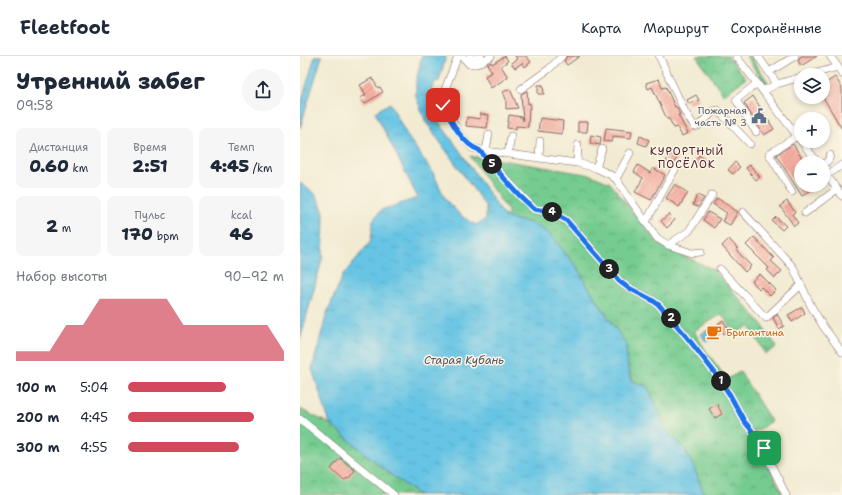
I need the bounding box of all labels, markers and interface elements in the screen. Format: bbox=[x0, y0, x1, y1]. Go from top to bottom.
text: Fleetfoot bbox=[20, 15, 110, 40]
text: Карта bbox=[581, 19, 621, 37]
text: Маршрут bbox=[643, 19, 709, 37]
text: Сохранённые bbox=[731, 19, 822, 37]
text: Утренний забег bbox=[16, 67, 205, 96]
map controls bbox=[794, 68, 830, 192]
button: layers bbox=[794, 68, 830, 104]
button: share bbox=[242, 69, 284, 111]
pin bbox=[426, 88, 460, 122]
icon: check bbox=[432, 94, 454, 116]
text: 09:58 bbox=[16, 97, 54, 114]
place label: Пожарная часть № 3 bbox=[695, 104, 747, 129]
public building icon: Пожарная часть № 3 bbox=[750, 107, 768, 125]
button: + bbox=[794, 112, 830, 148]
text: Дистанция bbox=[29, 140, 88, 155]
text: Время bbox=[133, 140, 167, 155]
text: Темп bbox=[228, 140, 255, 155]
district label: КУРОРТНЫЙ ПОСЁЛОК bbox=[650, 143, 724, 172]
pin: 5 bbox=[482, 154, 502, 174]
text: 0.60 bbox=[29, 155, 69, 177]
text: 2:51 bbox=[132, 155, 168, 177]
text: 4:45 bbox=[210, 155, 249, 177]
text: 5 bbox=[489, 156, 495, 171]
button: − bbox=[794, 156, 830, 192]
text: km bbox=[69, 161, 88, 176]
text: /km bbox=[249, 161, 273, 176]
pin: 4 bbox=[542, 202, 562, 222]
text: 4 bbox=[548, 204, 556, 219]
text: Пульс bbox=[135, 208, 165, 223]
text: kcal bbox=[231, 208, 252, 223]
text: 2 bbox=[46, 215, 58, 237]
text: m bbox=[58, 221, 71, 236]
text: 170 bbox=[121, 223, 153, 245]
text: 46 bbox=[229, 223, 253, 245]
text: bpm bbox=[153, 229, 179, 244]
pin: 3 bbox=[599, 259, 619, 279]
text: 3 bbox=[605, 261, 613, 276]
text: Набор высоты bbox=[16, 268, 107, 285]
text: 90–92 m bbox=[224, 268, 284, 285]
pin: 2 bbox=[661, 308, 681, 328]
text: 2 bbox=[667, 310, 675, 325]
cafe icon: Бригантина bbox=[705, 323, 723, 341]
place label: Бригантина bbox=[726, 326, 785, 339]
water label: Старая Кубань bbox=[424, 353, 504, 368]
pin: 1 bbox=[711, 371, 731, 391]
text: 1 bbox=[718, 373, 724, 388]
text: 100 m bbox=[16, 379, 56, 396]
text: 5:04 bbox=[80, 379, 108, 396]
text: 200 m bbox=[16, 409, 59, 426]
text: 4:45 bbox=[80, 409, 108, 426]
pin bbox=[747, 431, 781, 465]
icon: arrive bbox=[753, 437, 775, 459]
text: 300 m bbox=[16, 439, 60, 456]
text: 4:55 bbox=[80, 439, 107, 456]

